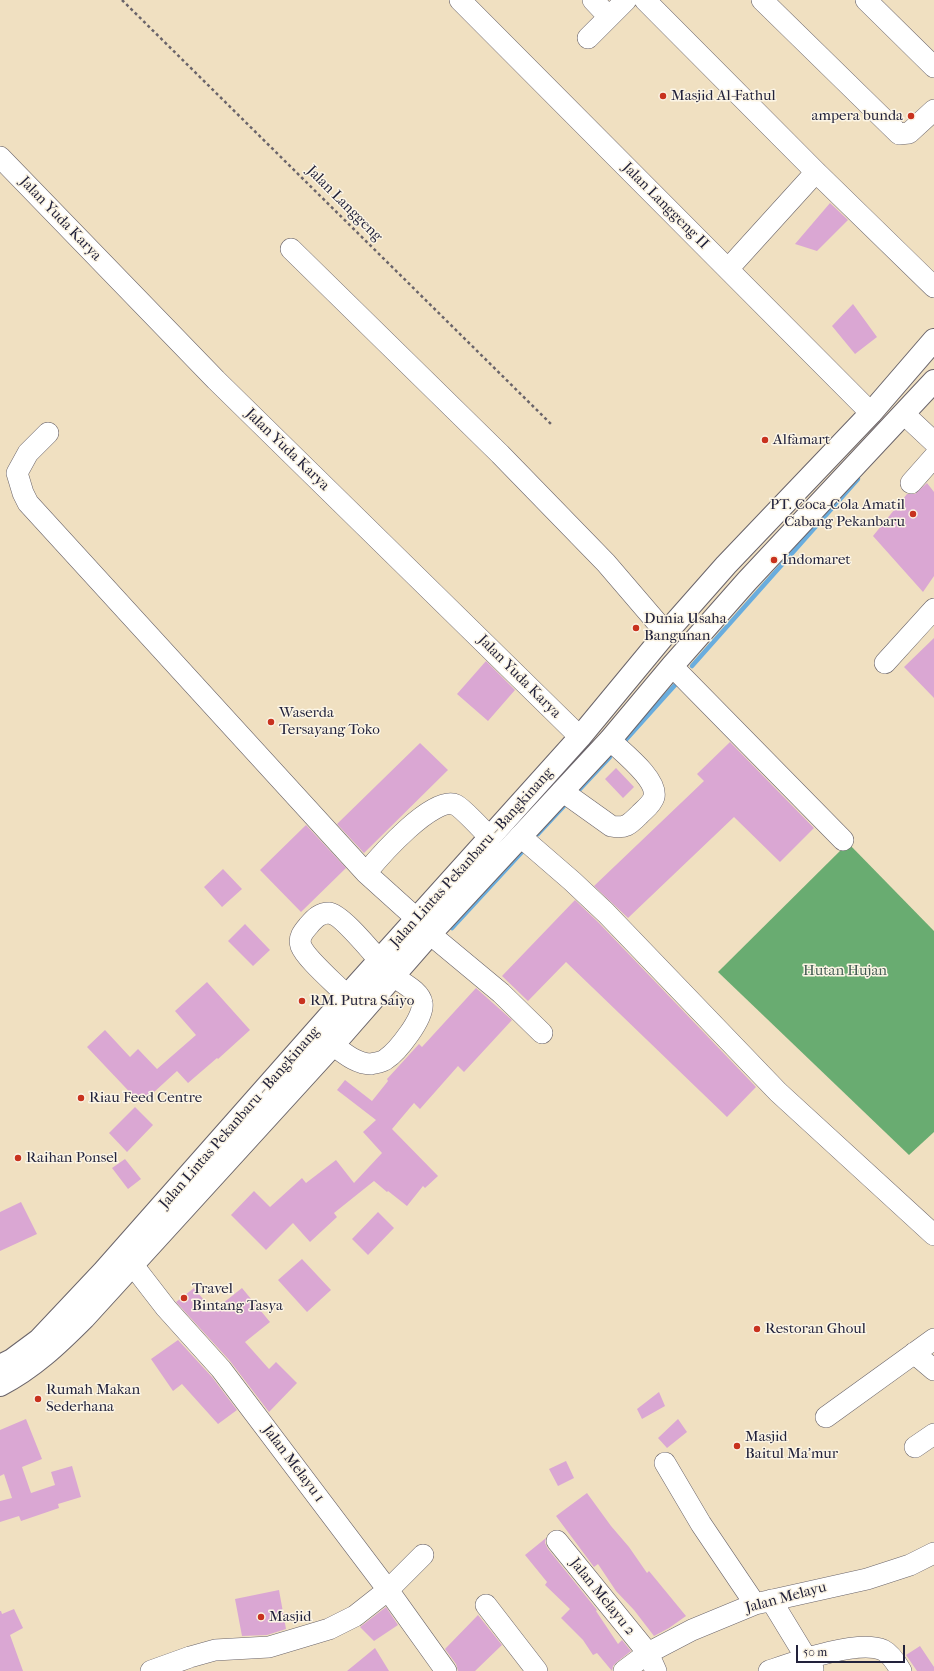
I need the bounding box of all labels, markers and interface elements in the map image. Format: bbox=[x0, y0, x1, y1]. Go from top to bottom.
place label: Masjid Al-Fathul bbox=[671, 87, 776, 105]
marker: Masjid Al-Fathul bbox=[658, 91, 668, 101]
place label: ampera bunda bbox=[812, 107, 903, 125]
marker: ampera bunda bbox=[906, 111, 916, 121]
street label: Jalan Langgeng II bbox=[618, 159, 712, 253]
street label: Jalan Langgeng bbox=[302, 162, 386, 246]
street label: Jalan Yuda Karya bbox=[15, 173, 105, 265]
street label: Jalan Yuda Karya bbox=[241, 405, 333, 495]
place label: Alfamart bbox=[773, 431, 830, 449]
marker: Alfamart bbox=[760, 435, 770, 445]
place label: PT. Coca-Cola Amatil Cabang Pekanbaru bbox=[770, 496, 905, 531]
marker: PT. Coca-Cola Amatil Cabang Pekanbaru bbox=[908, 509, 918, 519]
place label: Indomaret bbox=[782, 551, 851, 569]
marker: Indomaret bbox=[769, 555, 779, 565]
place label: Dunia Usaha Bangunan bbox=[644, 610, 727, 645]
marker: Dunia Usaha Bangunan bbox=[631, 623, 641, 633]
street label: Jalan Yuda Karya bbox=[474, 632, 564, 722]
place label: Waserda Tersayang Toko bbox=[279, 704, 380, 739]
marker: Waserda Tersayang Toko bbox=[266, 717, 276, 727]
street label: Jalan Lintas Pekanbaru - Bangkinang bbox=[386, 764, 558, 952]
park label: Hutan Hujan bbox=[803, 962, 887, 980]
place label: RM. Putra Saiyo bbox=[310, 992, 414, 1010]
marker: RM. Putra Saiyo bbox=[297, 996, 307, 1006]
street label: Jalan Lintas Pekanbaru - Bangkinang bbox=[156, 1023, 324, 1213]
place label: Riau Feed Centre bbox=[89, 1089, 202, 1107]
marker: Riau Feed Centre bbox=[76, 1093, 86, 1103]
place label: Raihan Ponsel bbox=[26, 1149, 118, 1167]
marker: Raihan Ponsel bbox=[13, 1153, 23, 1163]
place label: Travel Bintang Tasya bbox=[192, 1280, 283, 1315]
marker: Travel Bintang Tasya bbox=[179, 1293, 189, 1303]
place label: Restoran Ghoul bbox=[765, 1320, 866, 1338]
marker: Restoran Ghoul bbox=[752, 1324, 762, 1334]
place label: Rumah Makan Sederhana bbox=[46, 1381, 140, 1416]
marker: Rumah Makan Sederhana bbox=[33, 1394, 43, 1404]
street label: Jalan Melayu 1 bbox=[258, 1422, 328, 1506]
place label: Masjid Baitul Ma'mur bbox=[745, 1428, 838, 1463]
marker: Masjid Baitul Ma'mur bbox=[732, 1441, 742, 1451]
street label: Jalan Melayu 2 bbox=[565, 1555, 639, 1639]
street label: Jalan Melayu bbox=[743, 1579, 829, 1617]
place label: Masjid bbox=[269, 1608, 312, 1626]
marker: Masjid bbox=[256, 1612, 266, 1622]
scale bar bbox=[798, 1637, 907, 1663]
text: 50 m bbox=[803, 1645, 827, 1659]

